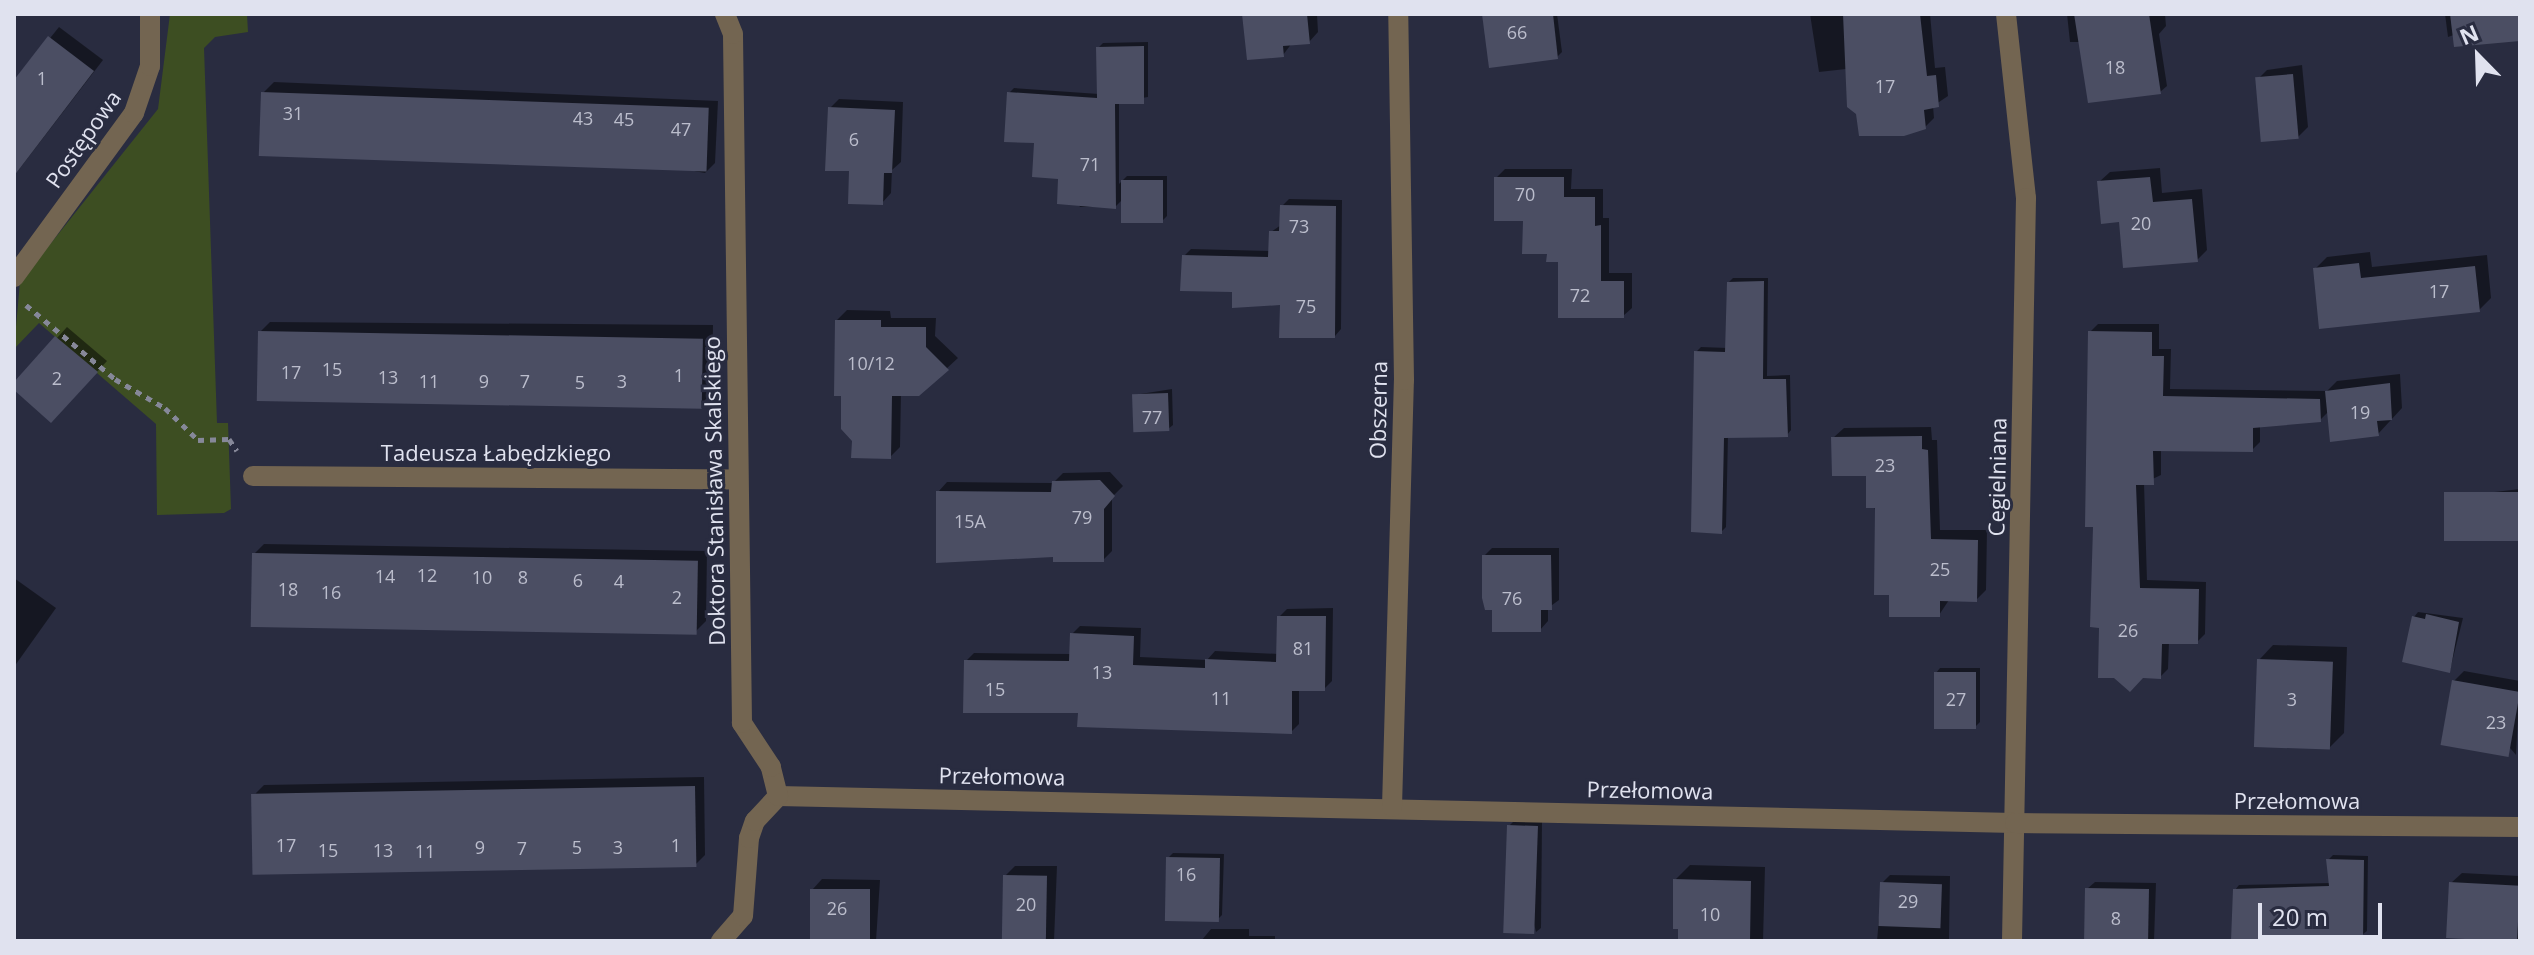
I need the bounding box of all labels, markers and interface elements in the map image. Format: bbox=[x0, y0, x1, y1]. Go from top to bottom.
north arrow bbox=[2438, 16, 2518, 96]
text: N bbox=[2455, 17, 2483, 51]
house number: 66 bbox=[1507, 21, 1527, 43]
house number: 18 bbox=[2105, 56, 2125, 78]
house number: 1 bbox=[37, 67, 47, 89]
house number: 17 bbox=[1875, 75, 1895, 97]
street label: Postępowa bbox=[40, 85, 126, 193]
house number: 31 bbox=[283, 102, 303, 124]
house number: 43 bbox=[573, 107, 593, 129]
house number: 45 bbox=[614, 108, 634, 130]
house number: 47 bbox=[671, 118, 691, 140]
house number: 6 bbox=[849, 128, 859, 150]
house number: 71 bbox=[1080, 153, 1100, 175]
house number: 70 bbox=[1515, 183, 1535, 205]
house number: 20 bbox=[2131, 212, 2151, 234]
house number: 73 bbox=[1289, 215, 1309, 237]
house number: 17 bbox=[2429, 280, 2449, 302]
house number: 72 bbox=[1570, 284, 1590, 306]
house number: 75 bbox=[1296, 295, 1316, 317]
street label: Doktora Stanisława Skalskiego bbox=[698, 336, 730, 646]
house number: 10/12 bbox=[847, 352, 895, 374]
house number: 15 bbox=[322, 358, 342, 380]
house number: 17 bbox=[281, 361, 301, 383]
street label: Obszerna bbox=[1364, 361, 1392, 459]
house number: 1 bbox=[674, 364, 684, 386]
house number: 13 bbox=[378, 366, 398, 388]
house number: 2 bbox=[52, 367, 62, 389]
house number: 11 bbox=[419, 370, 439, 392]
house number: 9 bbox=[479, 370, 489, 392]
house number: 7 bbox=[520, 370, 530, 392]
house number: 3 bbox=[617, 370, 627, 392]
house number: 5 bbox=[575, 371, 585, 393]
house number: 19 bbox=[2350, 401, 2370, 423]
house number: 77 bbox=[1142, 406, 1162, 428]
street label: Cegielniana bbox=[1983, 417, 2011, 537]
street label: Tadeusza Łabędzkiego bbox=[381, 440, 611, 466]
house number: 23 bbox=[1875, 454, 1895, 476]
house number: 79 bbox=[1072, 506, 1092, 528]
house number: 15A bbox=[954, 510, 986, 532]
house number: 25 bbox=[1930, 558, 1950, 580]
house number: 12 bbox=[417, 564, 437, 586]
house number: 14 bbox=[375, 565, 395, 587]
house number: 10 bbox=[472, 566, 492, 588]
house number: 8 bbox=[518, 566, 528, 588]
house number: 6 bbox=[573, 569, 583, 591]
house number: 4 bbox=[614, 570, 624, 592]
house number: 18 bbox=[278, 578, 298, 600]
house number: 16 bbox=[321, 581, 341, 603]
house number: 2 bbox=[672, 586, 682, 608]
house number: 76 bbox=[1502, 587, 1522, 609]
house number: 26 bbox=[2118, 619, 2138, 641]
house number: 81 bbox=[1293, 637, 1313, 659]
house number: 13 bbox=[1092, 661, 1112, 683]
house number: 15 bbox=[985, 678, 1005, 700]
house number: 11 bbox=[1211, 687, 1231, 709]
house number: 27 bbox=[1946, 688, 1966, 710]
house number: 3 bbox=[2287, 688, 2297, 710]
house number: 23 bbox=[2486, 711, 2506, 733]
street label: Przełomowa bbox=[939, 762, 1065, 790]
street label: Przełomowa bbox=[1587, 776, 1713, 804]
street label: Przełomowa bbox=[2234, 788, 2360, 814]
house number: 17 bbox=[276, 834, 296, 856]
house number: 1 bbox=[671, 834, 681, 856]
house number: 9 bbox=[475, 836, 485, 858]
house number: 5 bbox=[572, 836, 582, 858]
house number: 3 bbox=[613, 836, 623, 858]
house number: 7 bbox=[517, 837, 527, 859]
house number: 15 bbox=[318, 839, 338, 861]
house number: 13 bbox=[373, 839, 393, 861]
house number: 11 bbox=[415, 840, 435, 862]
house number: 16 bbox=[1176, 863, 1196, 885]
scale bar bbox=[2262, 887, 2386, 937]
house number: 29 bbox=[1898, 890, 1918, 912]
house number: 20 bbox=[1016, 893, 1036, 915]
house number: 26 bbox=[827, 897, 847, 919]
text: 20 m bbox=[2272, 900, 2328, 933]
house number: 10 bbox=[1700, 903, 1720, 925]
house number: 8 bbox=[2111, 907, 2121, 929]

